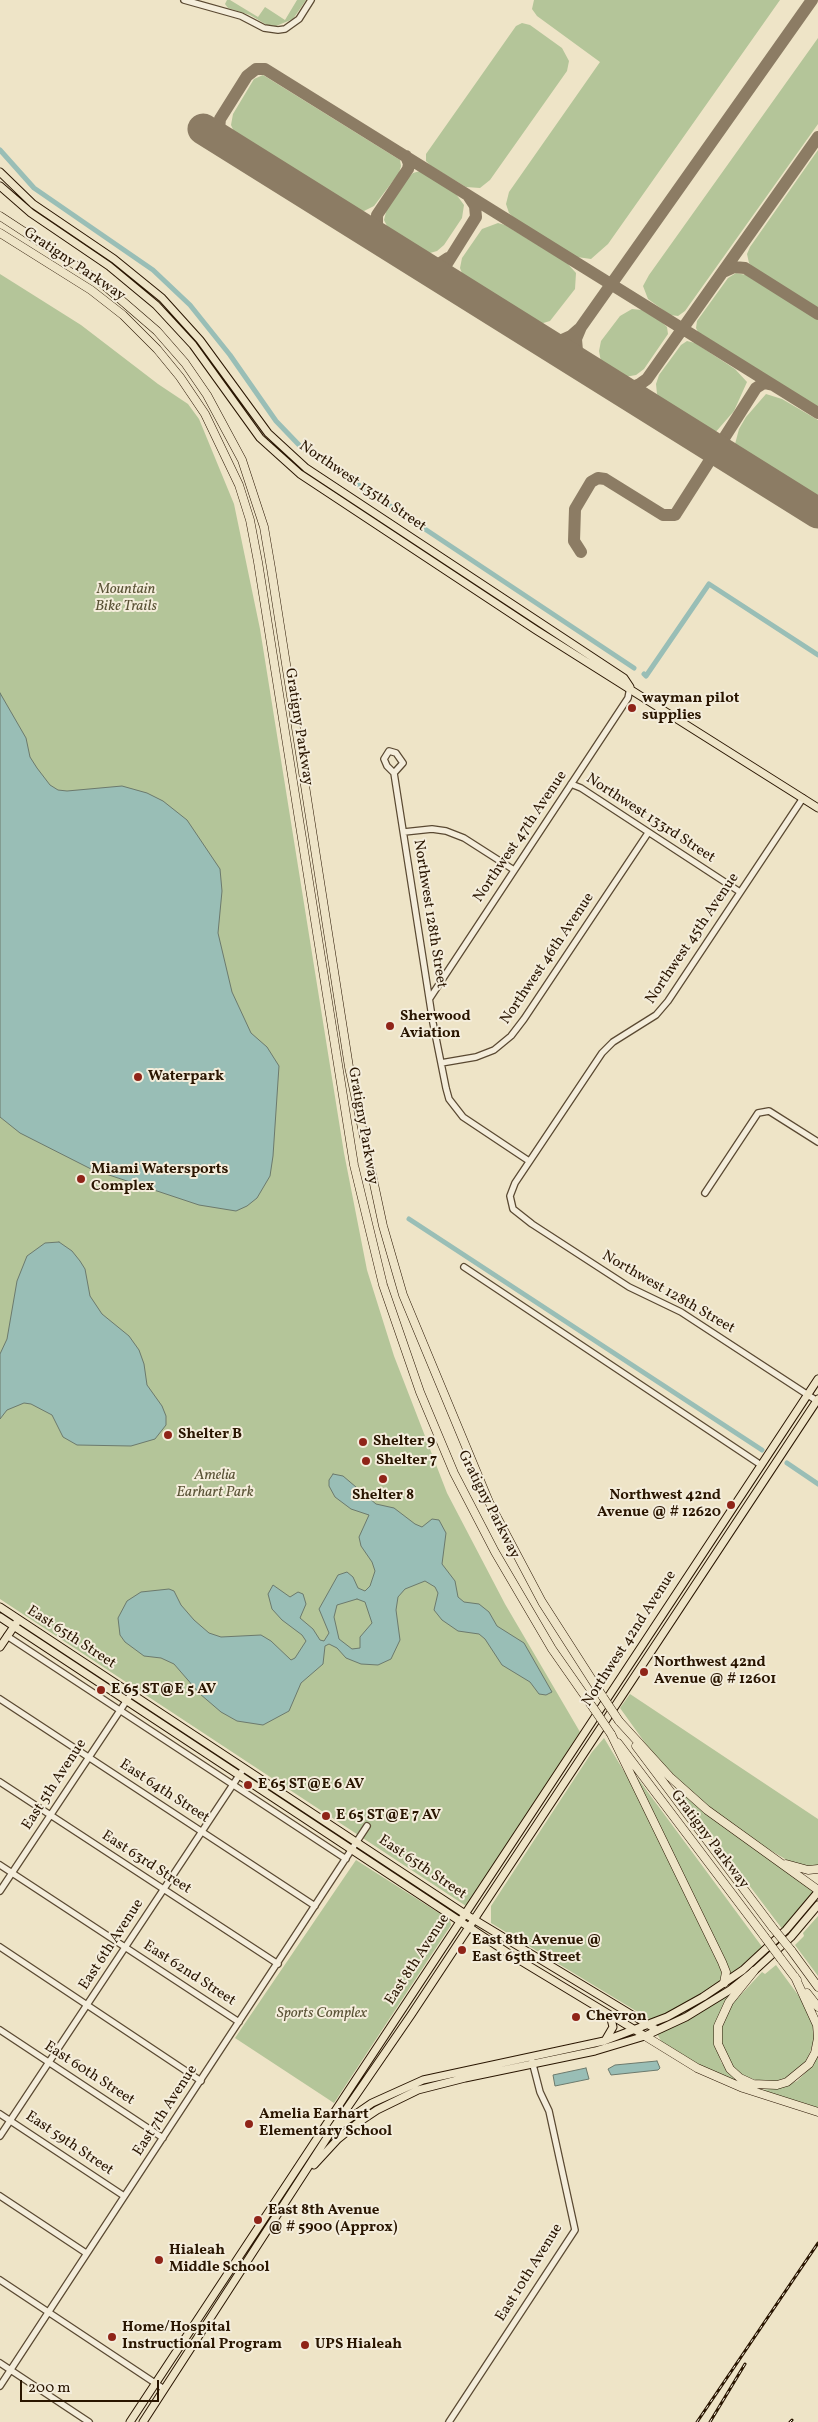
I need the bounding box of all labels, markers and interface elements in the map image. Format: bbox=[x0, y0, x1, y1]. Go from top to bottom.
street label: Gratigny Parkway bbox=[20, 224, 128, 306]
street label: Northwest 135th Street bbox=[295, 438, 429, 536]
park label: Mountain Bike Trails bbox=[95, 581, 157, 616]
street label: Gratigny Parkway bbox=[280, 667, 316, 787]
place label: wayman pilot supplies bbox=[642, 690, 739, 725]
marker: wayman pilot supplies bbox=[626, 702, 638, 714]
street label: Northwest 47th Avenue bbox=[470, 768, 572, 906]
street label: Northwest 133rd Street bbox=[582, 770, 718, 868]
street label: Northwest 128th Street bbox=[408, 838, 450, 990]
street label: Northwest 45th Avenue bbox=[642, 870, 744, 1008]
street label: Northwest 46th Avenue bbox=[497, 890, 599, 1028]
place label: Sherwood Aviation bbox=[400, 1008, 471, 1043]
marker: Sherwood Aviation bbox=[384, 1020, 396, 1032]
street label: Gratigny Parkway bbox=[343, 1066, 381, 1186]
place label: Waterpark bbox=[148, 1068, 224, 1086]
marker: Waterpark bbox=[132, 1071, 144, 1083]
place label: Miami Watersports Complex bbox=[91, 1161, 228, 1196]
marker: Miami Watersports Complex bbox=[75, 1173, 87, 1185]
street label: Northwest 128th Street bbox=[598, 1248, 738, 1338]
place label: Shelter B bbox=[178, 1426, 242, 1444]
marker: Shelter B bbox=[162, 1429, 174, 1441]
place label: Shelter 9 bbox=[373, 1433, 435, 1451]
marker: Shelter 9 bbox=[357, 1436, 369, 1448]
street label: Gratigny Parkway bbox=[453, 1448, 523, 1562]
place label: Shelter 7 bbox=[376, 1452, 437, 1470]
marker: Shelter 7 bbox=[360, 1455, 372, 1467]
park label: Amelia Earhart Park bbox=[176, 1467, 254, 1502]
marker: Shelter 8 bbox=[377, 1473, 389, 1485]
place label: Shelter 8 bbox=[352, 1487, 414, 1505]
place label: Northwest 42nd Avenue @ # 12620 bbox=[597, 1487, 721, 1522]
marker: Northwest 42nd Avenue @ # 12620 bbox=[725, 1499, 737, 1511]
street label: Northwest 42nd Avenue bbox=[579, 1568, 681, 1710]
street label: East 65th Street bbox=[23, 1603, 119, 1673]
place label: Northwest 42nd Avenue @ # 12601 bbox=[654, 1654, 776, 1689]
marker: Northwest 42nd Avenue @ # 12601 bbox=[638, 1666, 650, 1678]
place label: E 65 ST@E 5 AV bbox=[111, 1681, 216, 1699]
marker: E 65 ST@E 5 AV bbox=[95, 1684, 107, 1696]
street label: East 5th Avenue bbox=[19, 1736, 91, 1834]
street label: East 64th Street bbox=[116, 1756, 212, 1828]
place label: E 65 ST@E 6 AV bbox=[258, 1776, 364, 1794]
marker: E 65 ST@E 6 AV bbox=[242, 1779, 254, 1791]
street label: Gratigny Parkway bbox=[666, 1787, 752, 1893]
place label: E 65 ST@E 7 AV bbox=[336, 1807, 441, 1825]
marker: E 65 ST@E 7 AV bbox=[320, 1810, 332, 1822]
street label: East 63rd Street bbox=[98, 1827, 194, 1899]
street label: East 65th Street bbox=[374, 1832, 470, 1904]
street label: East 6th Avenue bbox=[76, 1896, 148, 1994]
street label: East 8th Avenue bbox=[382, 1911, 454, 2009]
place label: East 8th Avenue @ East 65th Street bbox=[472, 1932, 602, 1967]
street label: East 62nd Street bbox=[139, 1937, 239, 2011]
marker: East 8th Avenue @ East 65th Street bbox=[456, 1944, 468, 1956]
park label: Sports Complex bbox=[277, 2005, 367, 2023]
place label: Chevron bbox=[586, 2008, 647, 2026]
marker: Chevron bbox=[570, 2011, 582, 2023]
street label: East 60th Street bbox=[40, 2038, 138, 2110]
street label: East 7th Avenue bbox=[130, 2062, 202, 2160]
place label: Amelia Earhart Elementary School bbox=[259, 2106, 392, 2141]
street label: East 59th Street bbox=[22, 2108, 116, 2180]
marker: Amelia Earhart Elementary School bbox=[243, 2118, 255, 2130]
place label: East 8th Avenue @ # 5900 (Approx) bbox=[268, 2202, 398, 2237]
marker: East 8th Avenue @ # 5900 (Approx) bbox=[252, 2214, 264, 2226]
street label: East 10th Avenue bbox=[493, 2221, 567, 2325]
place label: Hialeah Middle School bbox=[169, 2242, 269, 2277]
marker: Hialeah Middle School bbox=[153, 2254, 165, 2266]
place label: Home/Hospital Instructional Program bbox=[122, 2319, 282, 2354]
marker: Home/Hospital Instructional Program bbox=[106, 2331, 118, 2343]
place label: UPS Hialeah bbox=[315, 2336, 402, 2354]
marker: UPS Hialeah bbox=[299, 2339, 311, 2351]
scale bar bbox=[22, 2370, 161, 2402]
text: 200 m bbox=[28, 2378, 71, 2399]

